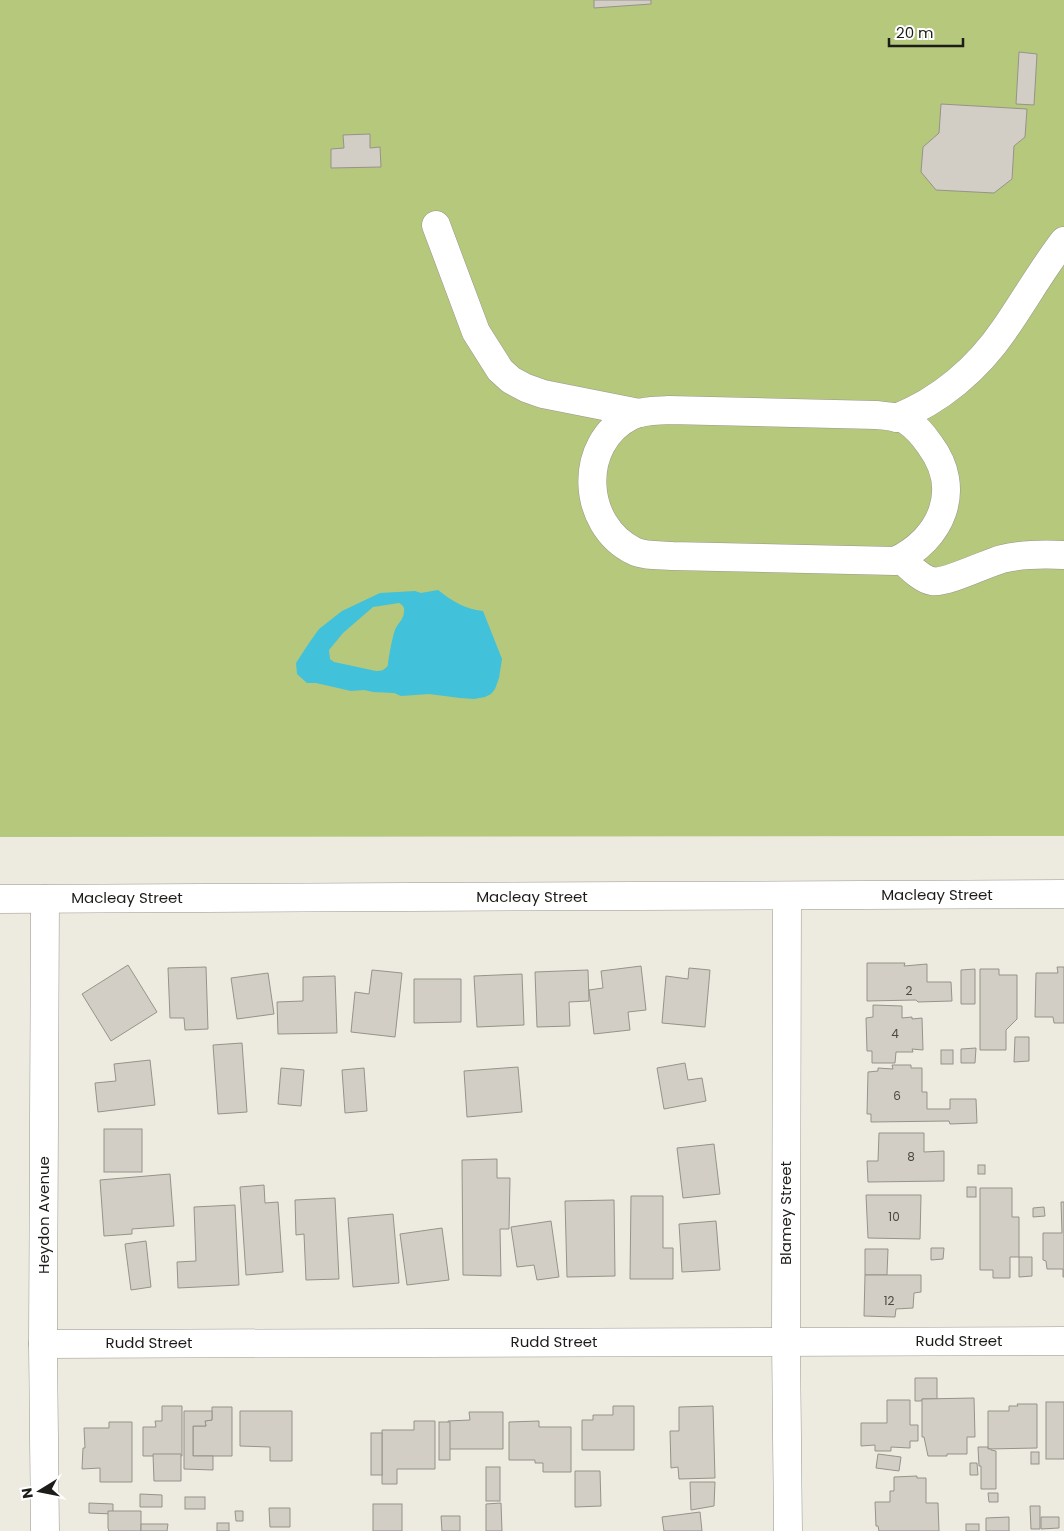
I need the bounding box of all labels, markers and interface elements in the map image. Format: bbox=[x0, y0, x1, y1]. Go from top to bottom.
scale bar bbox=[889, 15, 963, 47]
text: 20 m bbox=[896, 22, 934, 43]
street label: Macleay Street bbox=[881, 884, 993, 905]
street label: Macleay Street bbox=[476, 886, 588, 907]
street label: Macleay Street bbox=[71, 887, 183, 908]
house number: 2 bbox=[906, 982, 913, 999]
house number: 4 bbox=[891, 1025, 899, 1042]
house number: 6 bbox=[893, 1087, 901, 1104]
house number: 8 bbox=[907, 1148, 915, 1165]
street label: Heydon Avenue bbox=[33, 1156, 54, 1274]
street label: Blamey Street bbox=[775, 1161, 796, 1265]
house number: 10 bbox=[888, 1208, 900, 1225]
house number: 12 bbox=[884, 1292, 894, 1309]
street label: Rudd Street bbox=[916, 1330, 1002, 1351]
street label: Rudd Street bbox=[511, 1331, 597, 1352]
street label: Rudd Street bbox=[106, 1332, 192, 1353]
north arrow bbox=[15, 1466, 65, 1516]
text: N bbox=[16, 1486, 38, 1500]

